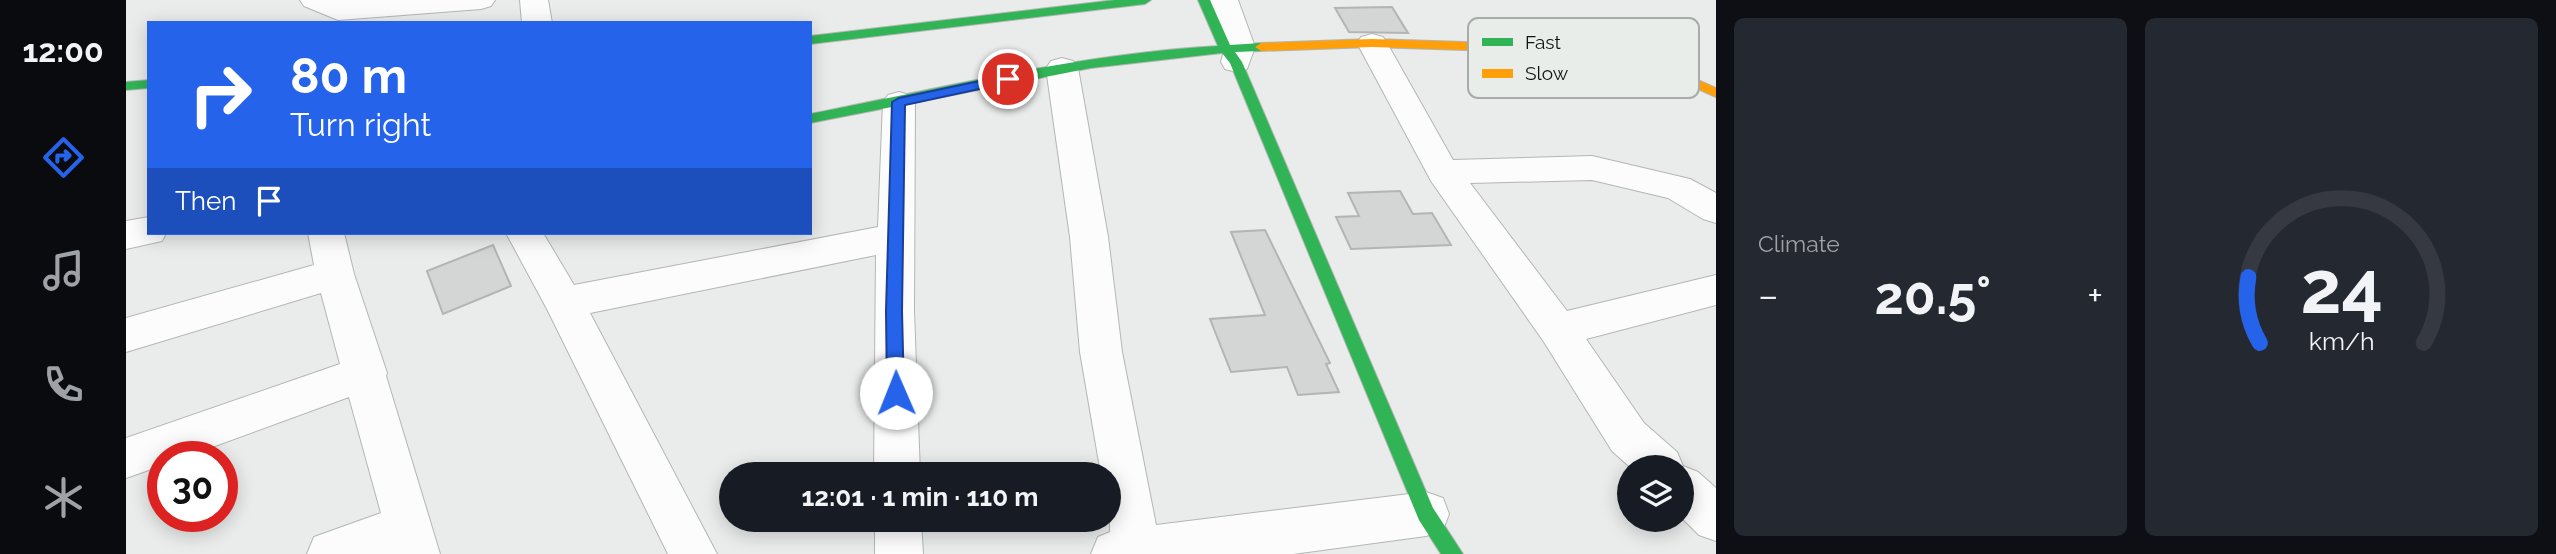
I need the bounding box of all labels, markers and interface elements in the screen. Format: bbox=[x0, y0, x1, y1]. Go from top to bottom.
legend bbox=[1468, 18, 1699, 98]
text: Fast bbox=[1525, 31, 1561, 53]
text: 12:00 bbox=[22, 32, 104, 69]
text: 80 m bbox=[290, 47, 407, 104]
icon: right bbox=[175, 49, 266, 140]
pin bbox=[978, 49, 1038, 109]
icon: arrive bbox=[989, 60, 1027, 98]
text: Slow bbox=[1525, 62, 1569, 84]
text: Turn right bbox=[290, 106, 431, 143]
icon: directions bbox=[39, 133, 88, 182]
icon: arrive bbox=[250, 182, 288, 220]
text: Then bbox=[175, 186, 236, 216]
text: Climate bbox=[1758, 230, 1840, 257]
text: 24 bbox=[2300, 245, 2383, 330]
icon: music bbox=[39, 246, 88, 295]
text: 20.5° bbox=[1875, 265, 1991, 326]
text: − bbox=[1758, 273, 1778, 318]
text: + bbox=[2087, 273, 2103, 318]
text: km/h bbox=[2309, 326, 2374, 356]
position arrow bbox=[859, 356, 933, 430]
icon: phone bbox=[39, 360, 88, 409]
speed limit sign: 30 bbox=[147, 441, 238, 532]
map controls bbox=[1617, 455, 1694, 532]
button: layers bbox=[1617, 455, 1694, 532]
icon: climate bbox=[39, 473, 88, 522]
text: 12:01 · 1 min · 110 m bbox=[801, 482, 1039, 512]

